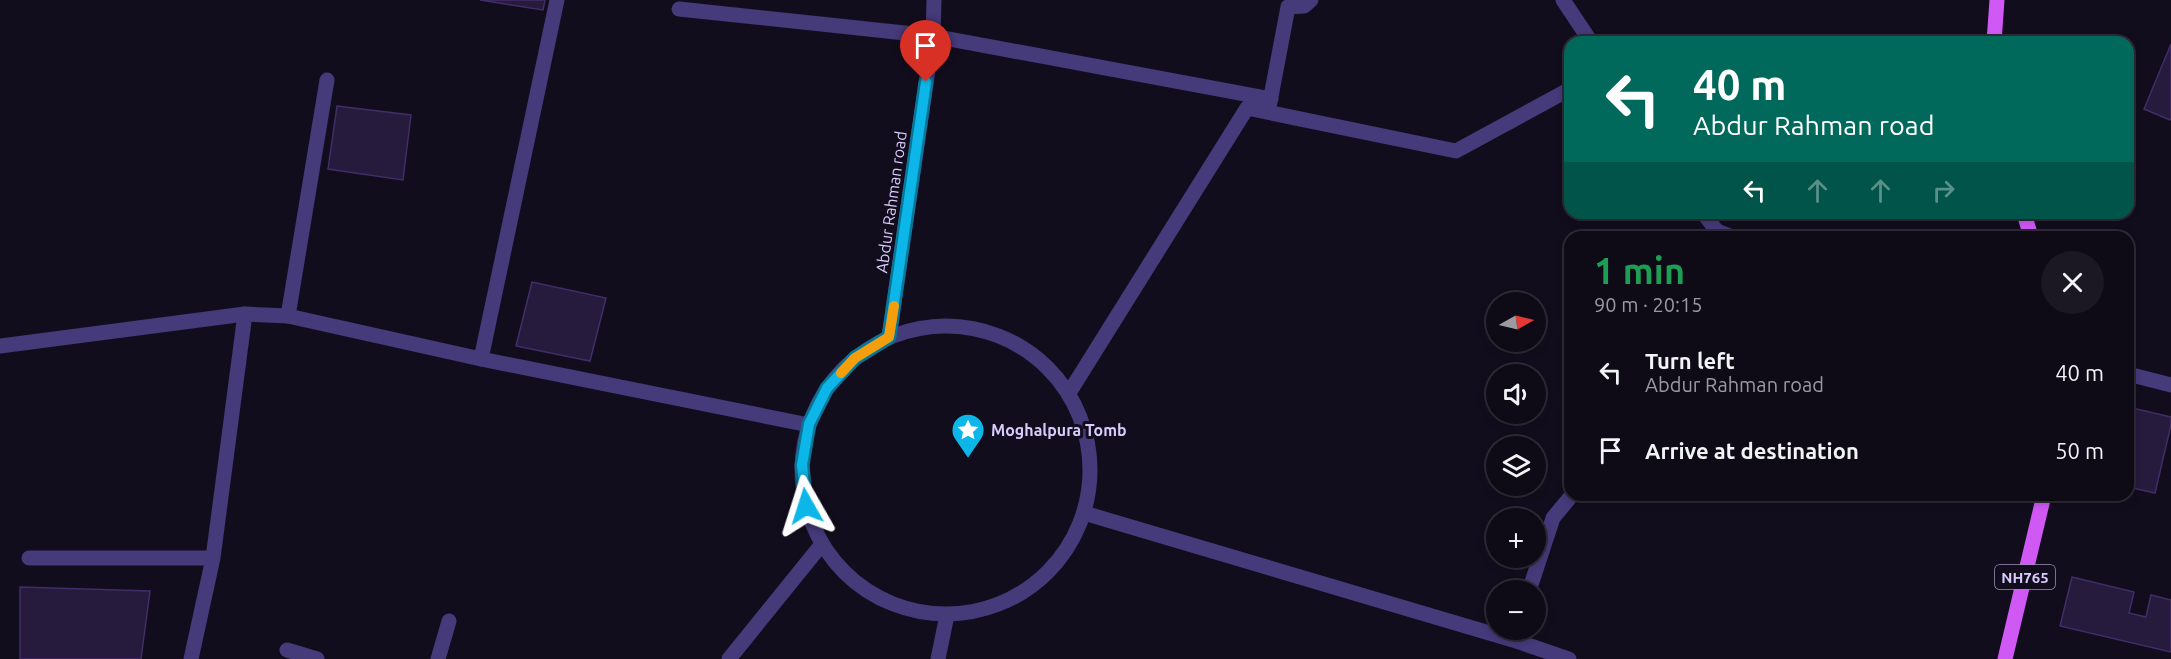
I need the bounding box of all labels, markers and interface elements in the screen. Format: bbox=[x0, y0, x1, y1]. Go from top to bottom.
pin bbox=[900, 20, 951, 82]
icon: arrive bbox=[909, 29, 942, 62]
icon: left bbox=[1594, 60, 1672, 138]
text: 40 m bbox=[1693, 61, 1787, 108]
text: Abdur Rahman road bbox=[1693, 110, 1935, 140]
street label: Abdur Rahman road bbox=[872, 130, 910, 274]
icon: left bbox=[1738, 174, 1771, 207]
icon: ahead bbox=[1801, 174, 1834, 207]
icon: ahead bbox=[1864, 174, 1897, 207]
icon: right bbox=[1927, 174, 1960, 207]
text: 1 min bbox=[1594, 250, 1685, 291]
button: close bbox=[2041, 251, 2104, 314]
north arrow bbox=[1486, 292, 1546, 352]
map controls bbox=[1486, 292, 1546, 640]
text: 90 m · 20:15 bbox=[1594, 293, 1703, 316]
text: Turn left bbox=[1645, 348, 1735, 373]
icon: left bbox=[1594, 356, 1627, 389]
text: 40 m bbox=[2055, 360, 2104, 385]
button: sound bbox=[1486, 364, 1546, 424]
text: Abdur Rahman road bbox=[1645, 373, 1824, 396]
place icon: Moghalpura Tomb bbox=[950, 412, 986, 459]
place label: Moghalpura Tomb bbox=[991, 421, 1127, 439]
icon: arrive bbox=[1594, 434, 1627, 467]
button: layers bbox=[1486, 436, 1546, 496]
text: Arrive at destination bbox=[1645, 438, 1859, 463]
text: 50 m bbox=[2055, 438, 2104, 463]
position arrow bbox=[774, 474, 838, 538]
button: + bbox=[1486, 508, 1546, 568]
road number: NH765 bbox=[1995, 565, 2055, 589]
button: − bbox=[1486, 580, 1546, 640]

